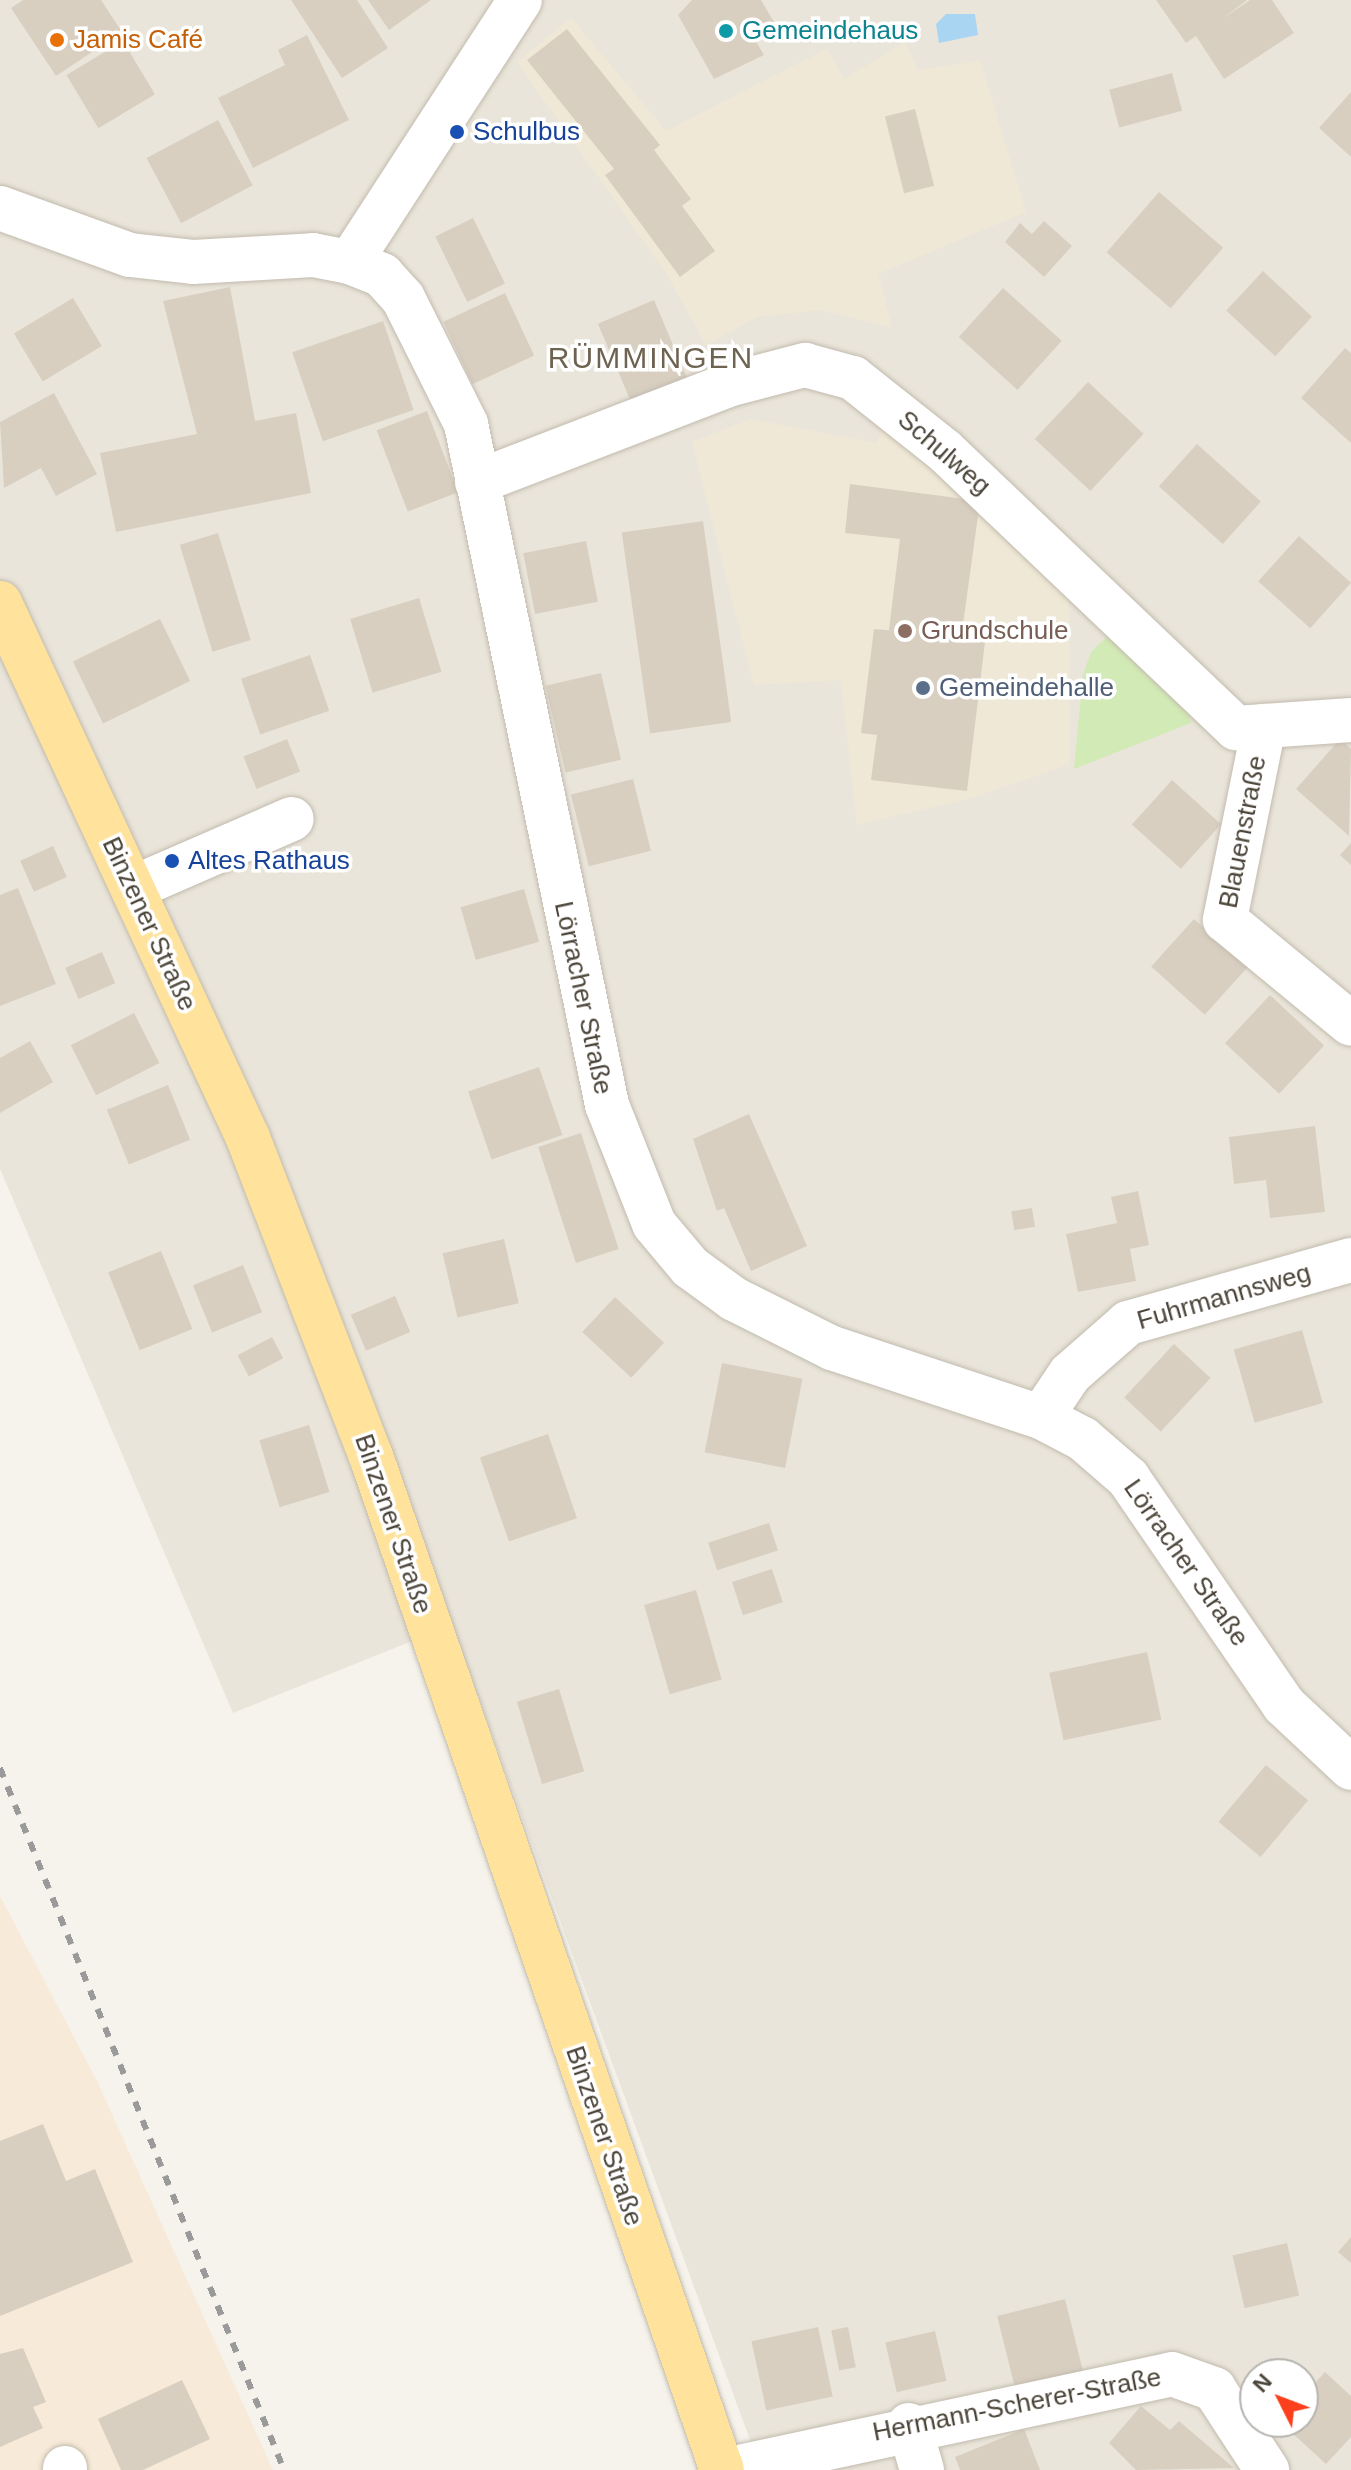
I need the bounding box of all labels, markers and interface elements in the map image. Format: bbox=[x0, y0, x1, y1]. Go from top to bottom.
place label: Gemeindehaus bbox=[742, 15, 918, 47]
marker: Gemeindehaus bbox=[717, 22, 735, 40]
place label: Jamis Café bbox=[73, 24, 203, 56]
marker: Jamis Café bbox=[48, 31, 66, 49]
place label: Schulbus bbox=[473, 116, 580, 148]
marker: Schulbus bbox=[448, 123, 466, 141]
district label: RÜMMINGEN bbox=[548, 340, 754, 376]
street label: Schulweg bbox=[891, 404, 997, 502]
place label: Grundschule bbox=[921, 615, 1068, 647]
marker: Grundschule bbox=[896, 622, 914, 640]
place label: Gemeindehalle bbox=[939, 672, 1114, 704]
marker: Gemeindehalle bbox=[914, 679, 932, 697]
street label: Blauenstraße bbox=[1213, 753, 1273, 911]
street label: Binzener Straße bbox=[95, 832, 203, 1016]
place label: Altes Rathaus bbox=[188, 845, 350, 877]
marker: Altes Rathaus bbox=[163, 852, 181, 870]
street label: Lörracher Straße bbox=[547, 899, 619, 1097]
street label: Fuhrmannsweg bbox=[1134, 1257, 1314, 1337]
street label: Binzener Straße bbox=[348, 1430, 438, 1618]
street label: Lörracher Straße bbox=[1117, 1474, 1255, 1652]
street label: Binzener Straße bbox=[559, 2042, 649, 2230]
north arrow bbox=[1239, 2358, 1319, 2438]
street label: Hermann-Scherer-Straße bbox=[870, 2362, 1164, 2448]
text: N bbox=[1248, 2369, 1277, 2397]

